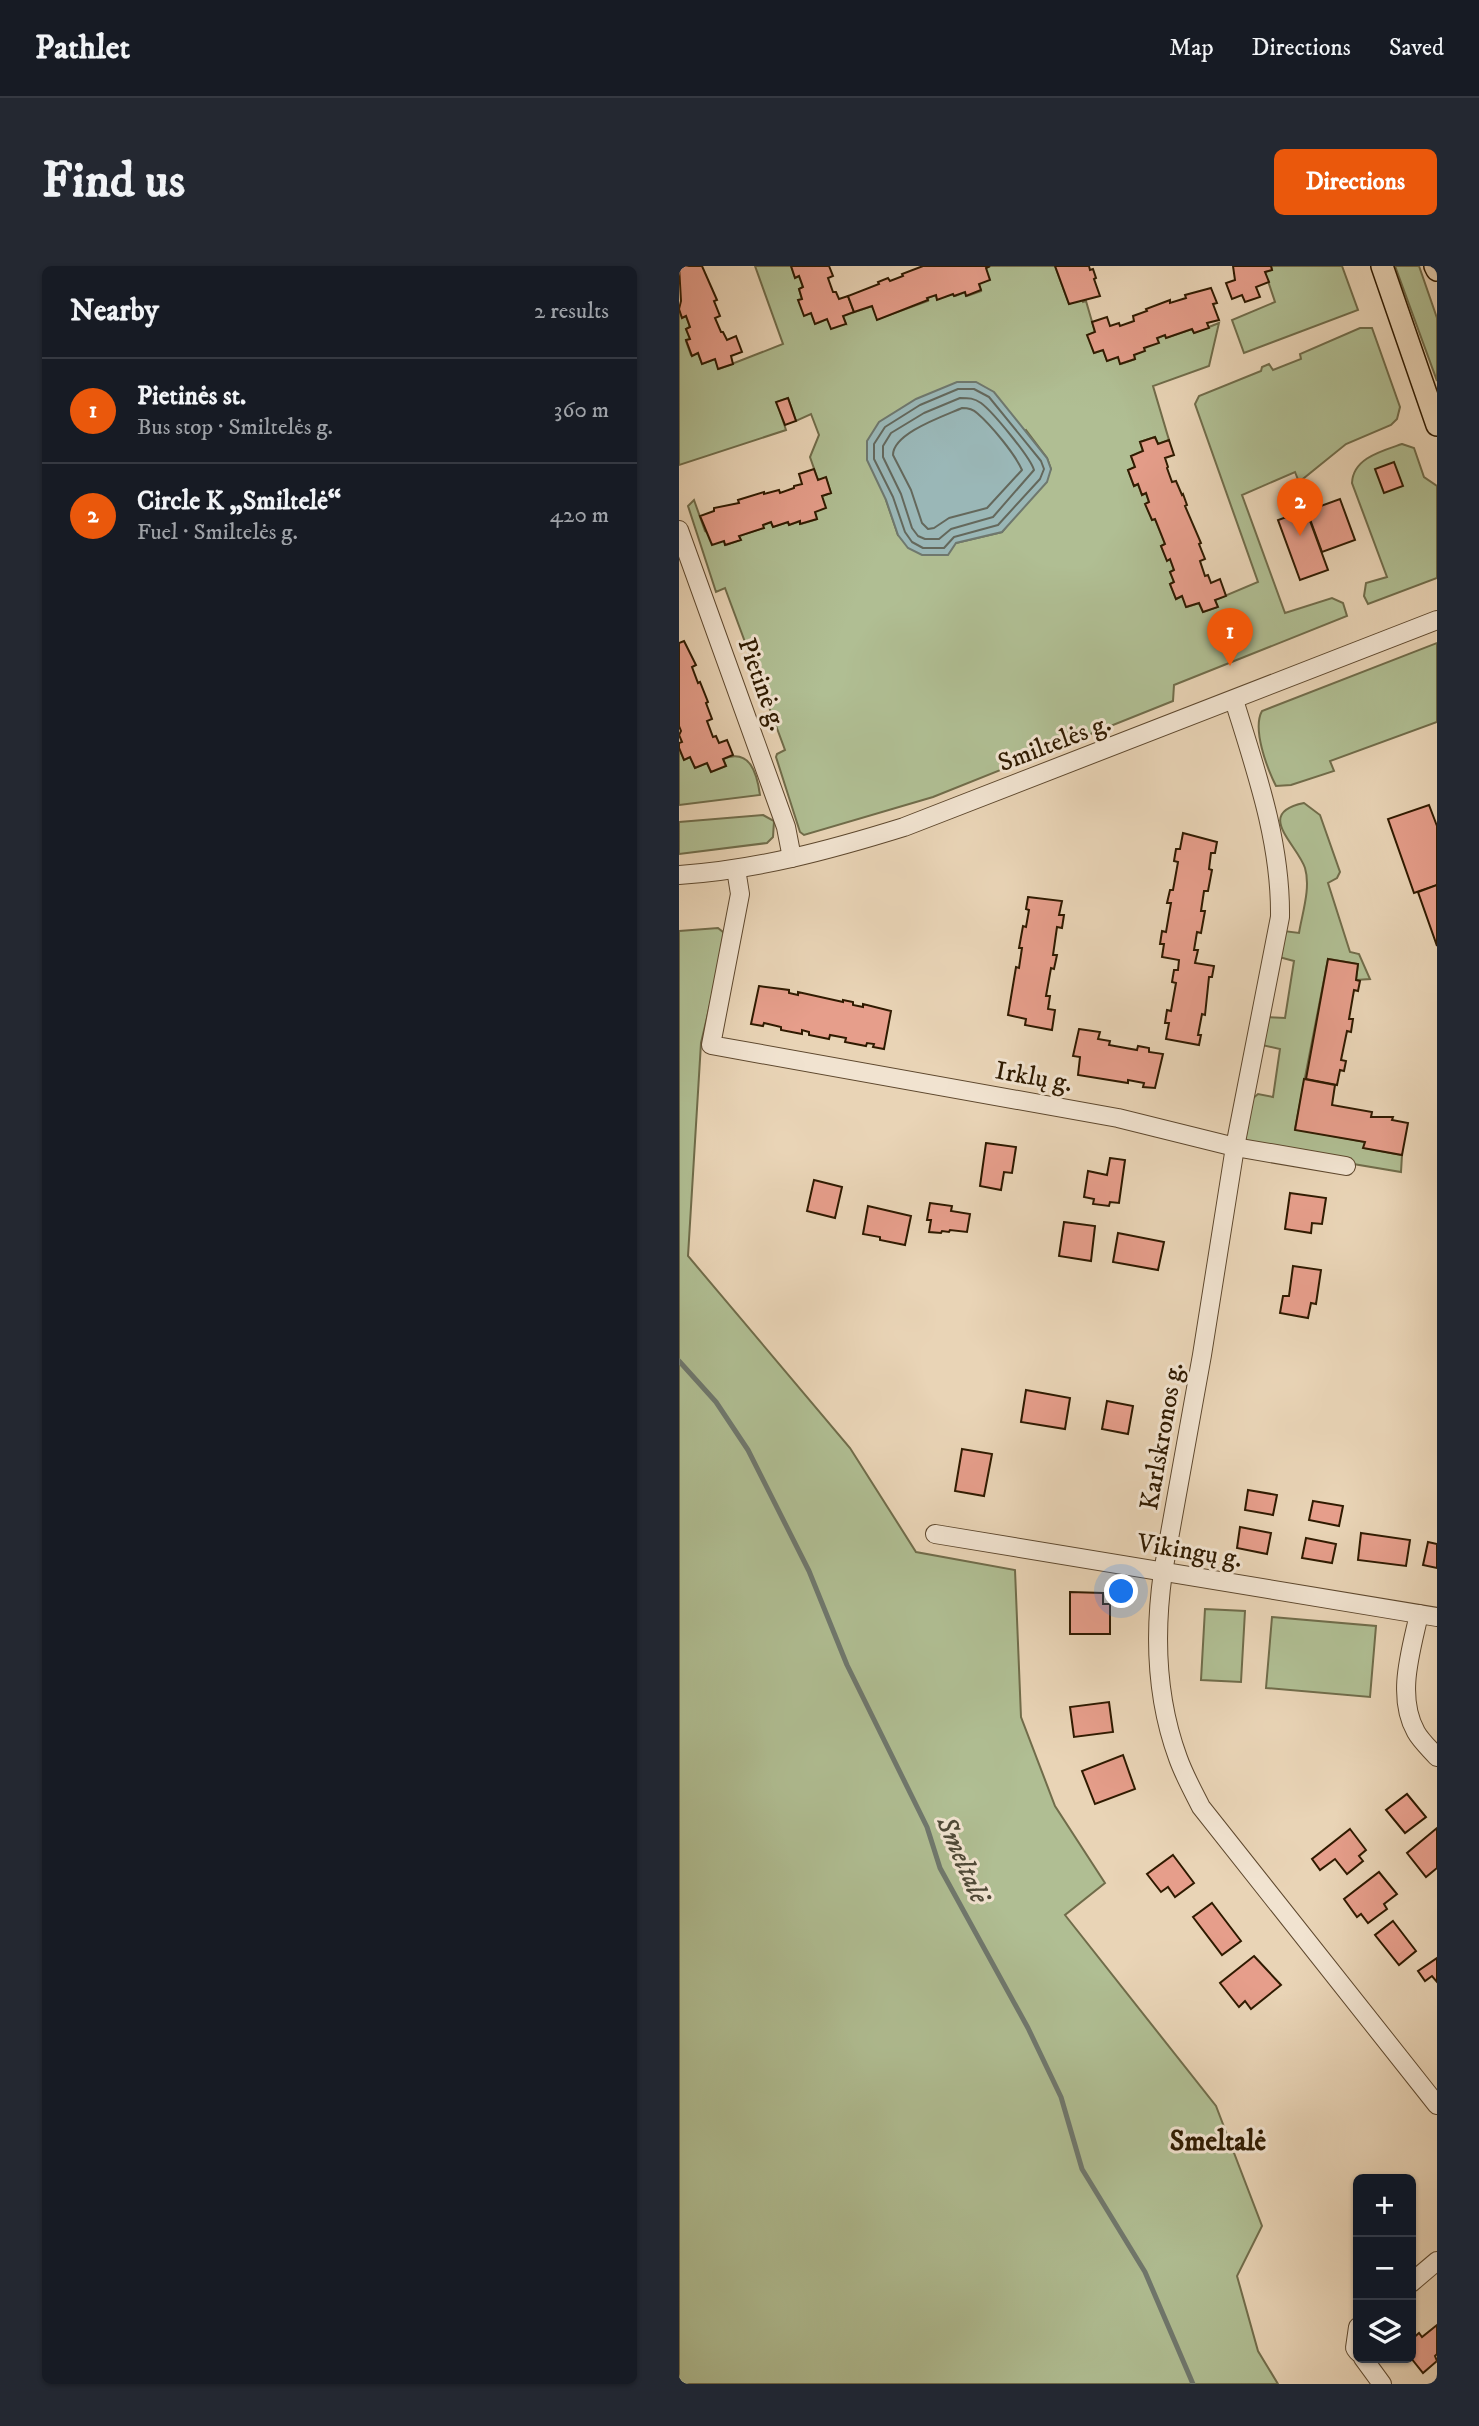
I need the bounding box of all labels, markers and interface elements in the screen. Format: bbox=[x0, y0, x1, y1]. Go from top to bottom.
text: Pathlet bbox=[35, 28, 130, 69]
text: Map bbox=[1169, 33, 1214, 63]
text: Directions bbox=[1252, 33, 1351, 63]
text: Saved bbox=[1389, 33, 1444, 63]
button: Directions bbox=[1274, 149, 1437, 215]
text: Find us bbox=[42, 151, 185, 213]
text: Nearby bbox=[70, 293, 159, 330]
text: 2 results bbox=[534, 297, 609, 326]
text: Pietinės st. bbox=[137, 380, 246, 413]
text: 1 bbox=[89, 396, 97, 425]
text: 360 m bbox=[554, 396, 609, 425]
text: Bus stop · Smiltelės g. bbox=[137, 413, 333, 442]
pin: 2 bbox=[1277, 478, 1323, 536]
text: Circle K „Smiltelė“ bbox=[137, 485, 341, 518]
text: 2 bbox=[87, 501, 99, 530]
text: 420 m bbox=[550, 501, 609, 530]
text: Fuel · Smiltelės g. bbox=[137, 518, 298, 547]
pin: 1 bbox=[1207, 608, 1253, 666]
street label: Pietinė g. bbox=[730, 634, 794, 735]
street label: Smiltelės g. bbox=[993, 707, 1116, 780]
street label: Irklų g. bbox=[993, 1054, 1075, 1100]
street label: Karlskronos g. bbox=[1133, 1360, 1192, 1513]
street label: Vikingų g. bbox=[1134, 1527, 1245, 1576]
your location bbox=[1104, 1574, 1138, 1608]
water label: Smeltalė bbox=[928, 1810, 998, 1910]
district label: Smeltalė bbox=[1170, 2124, 1267, 2159]
map controls bbox=[1353, 2174, 1416, 2363]
button: + bbox=[1353, 2174, 1416, 2237]
button: − bbox=[1353, 2237, 1416, 2300]
button: layers bbox=[1353, 2300, 1416, 2363]

